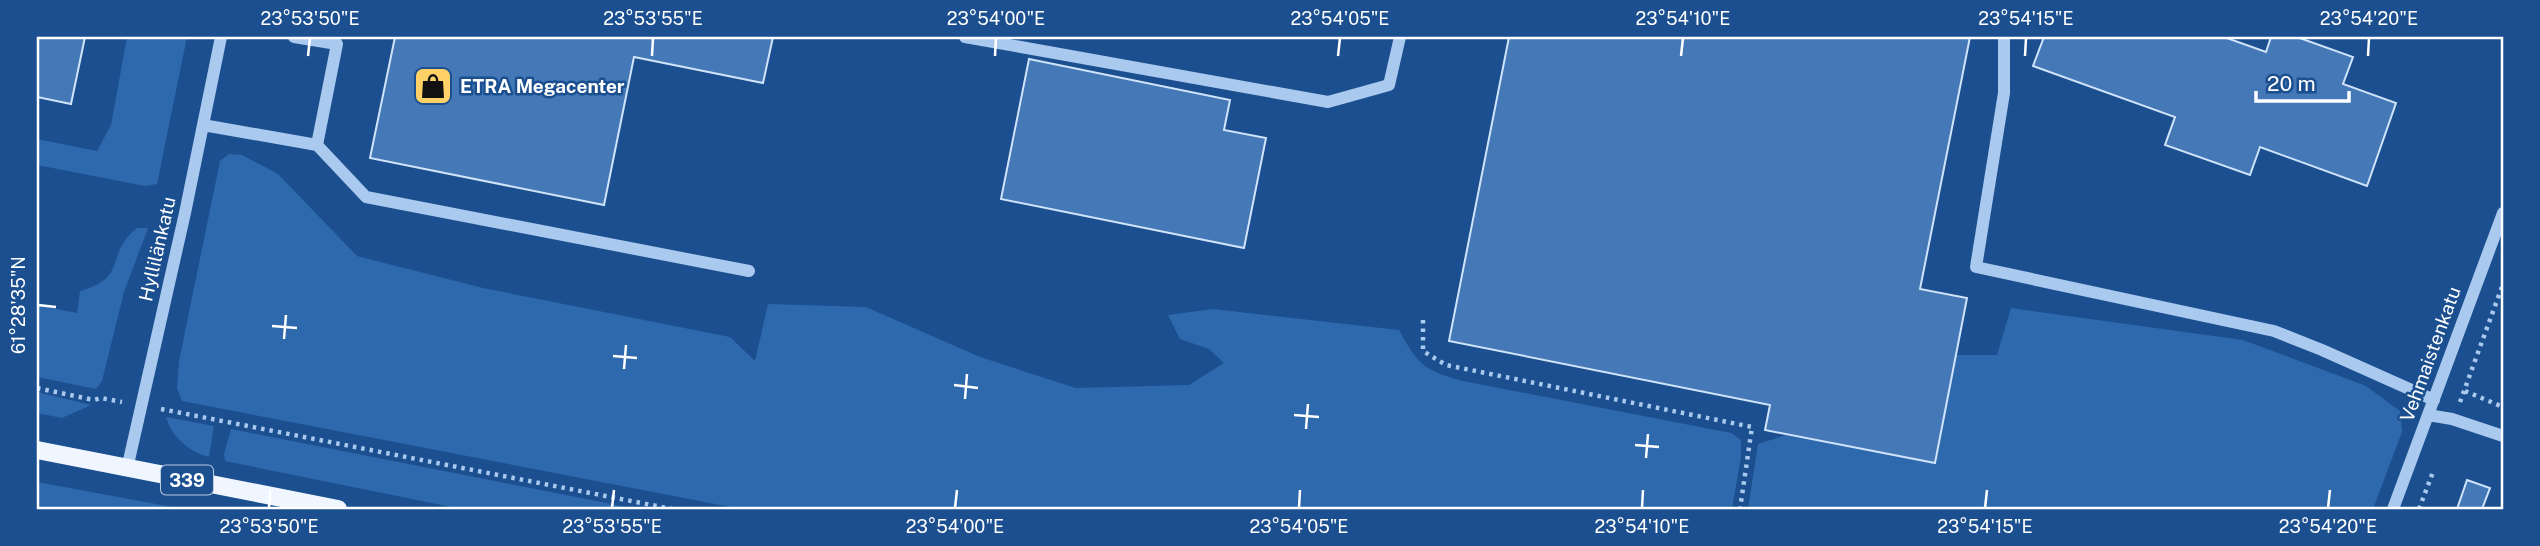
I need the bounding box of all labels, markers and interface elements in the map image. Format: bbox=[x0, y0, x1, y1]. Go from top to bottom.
text: 23°53'50"E bbox=[260, 8, 360, 29]
text: 23°53'55"E bbox=[603, 8, 703, 29]
text: 23°54'00"E bbox=[947, 8, 1045, 29]
text: 23°54'05"E bbox=[1290, 8, 1390, 29]
text: 23°54'10"E bbox=[1636, 8, 1730, 29]
text: 23°54'15"E bbox=[1978, 8, 2074, 29]
text: 23°54'20"E bbox=[2320, 8, 2418, 29]
scale bar bbox=[2256, 60, 2349, 104]
shop icon: ETRA Megacenter bbox=[412, 65, 454, 107]
text: 20 m bbox=[2267, 71, 2316, 96]
place label: ETRA Megacenter bbox=[460, 75, 625, 97]
street label: Hyllilänkatu bbox=[134, 195, 180, 303]
text: 61°28'35"N bbox=[8, 256, 29, 354]
street label: Vehmaistenkatu bbox=[2395, 283, 2465, 425]
road number: 339 bbox=[161, 466, 213, 494]
text: 23°53'50"E bbox=[219, 516, 319, 537]
text: 23°53'55"E bbox=[562, 516, 662, 537]
text: 23°54'00"E bbox=[906, 516, 1004, 537]
text: 23°54'05"E bbox=[1249, 516, 1349, 537]
text: 23°54'10"E bbox=[1595, 516, 1689, 537]
text: 23°54'15"E bbox=[1937, 516, 2033, 537]
text: 23°54'20"E bbox=[2279, 516, 2377, 537]

